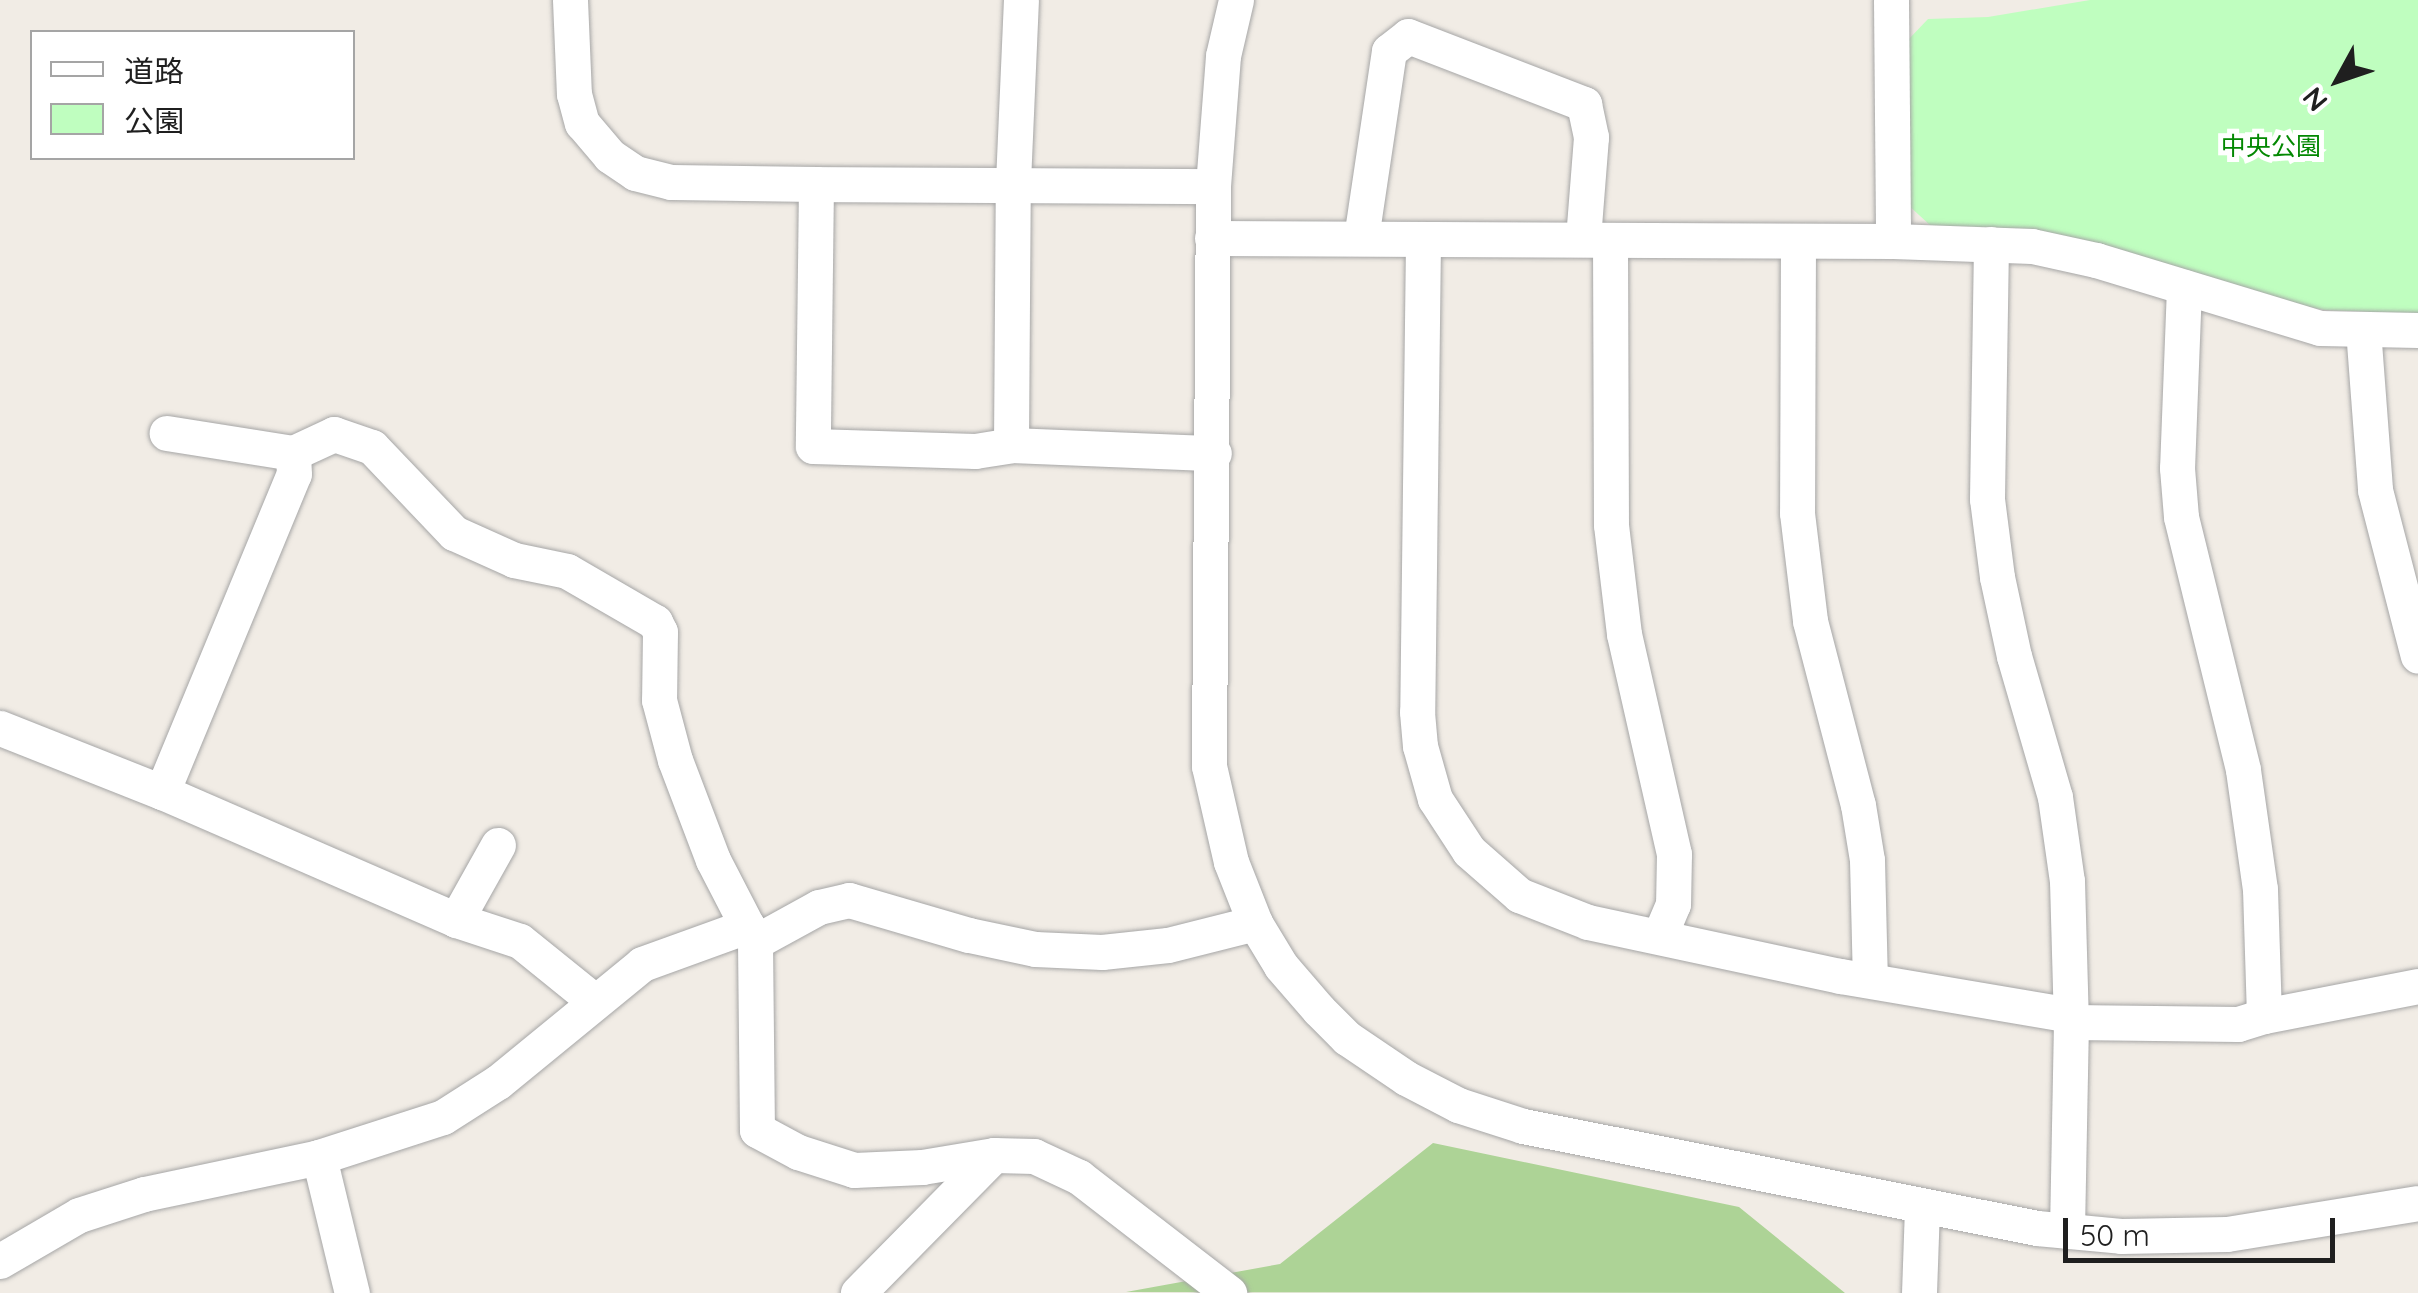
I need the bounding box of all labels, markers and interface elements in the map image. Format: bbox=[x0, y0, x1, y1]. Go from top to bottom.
legend bbox=[30, 30, 355, 160]
north arrow bbox=[2288, 30, 2388, 130]
text: 道路 bbox=[124, 52, 184, 90]
text: N bbox=[2295, 80, 2335, 119]
text: 公園 bbox=[124, 102, 184, 140]
park label: 中央公園 bbox=[2221, 131, 2321, 161]
scale bar bbox=[2068, 1198, 2340, 1260]
text: 50 m bbox=[2080, 1216, 2150, 1254]

